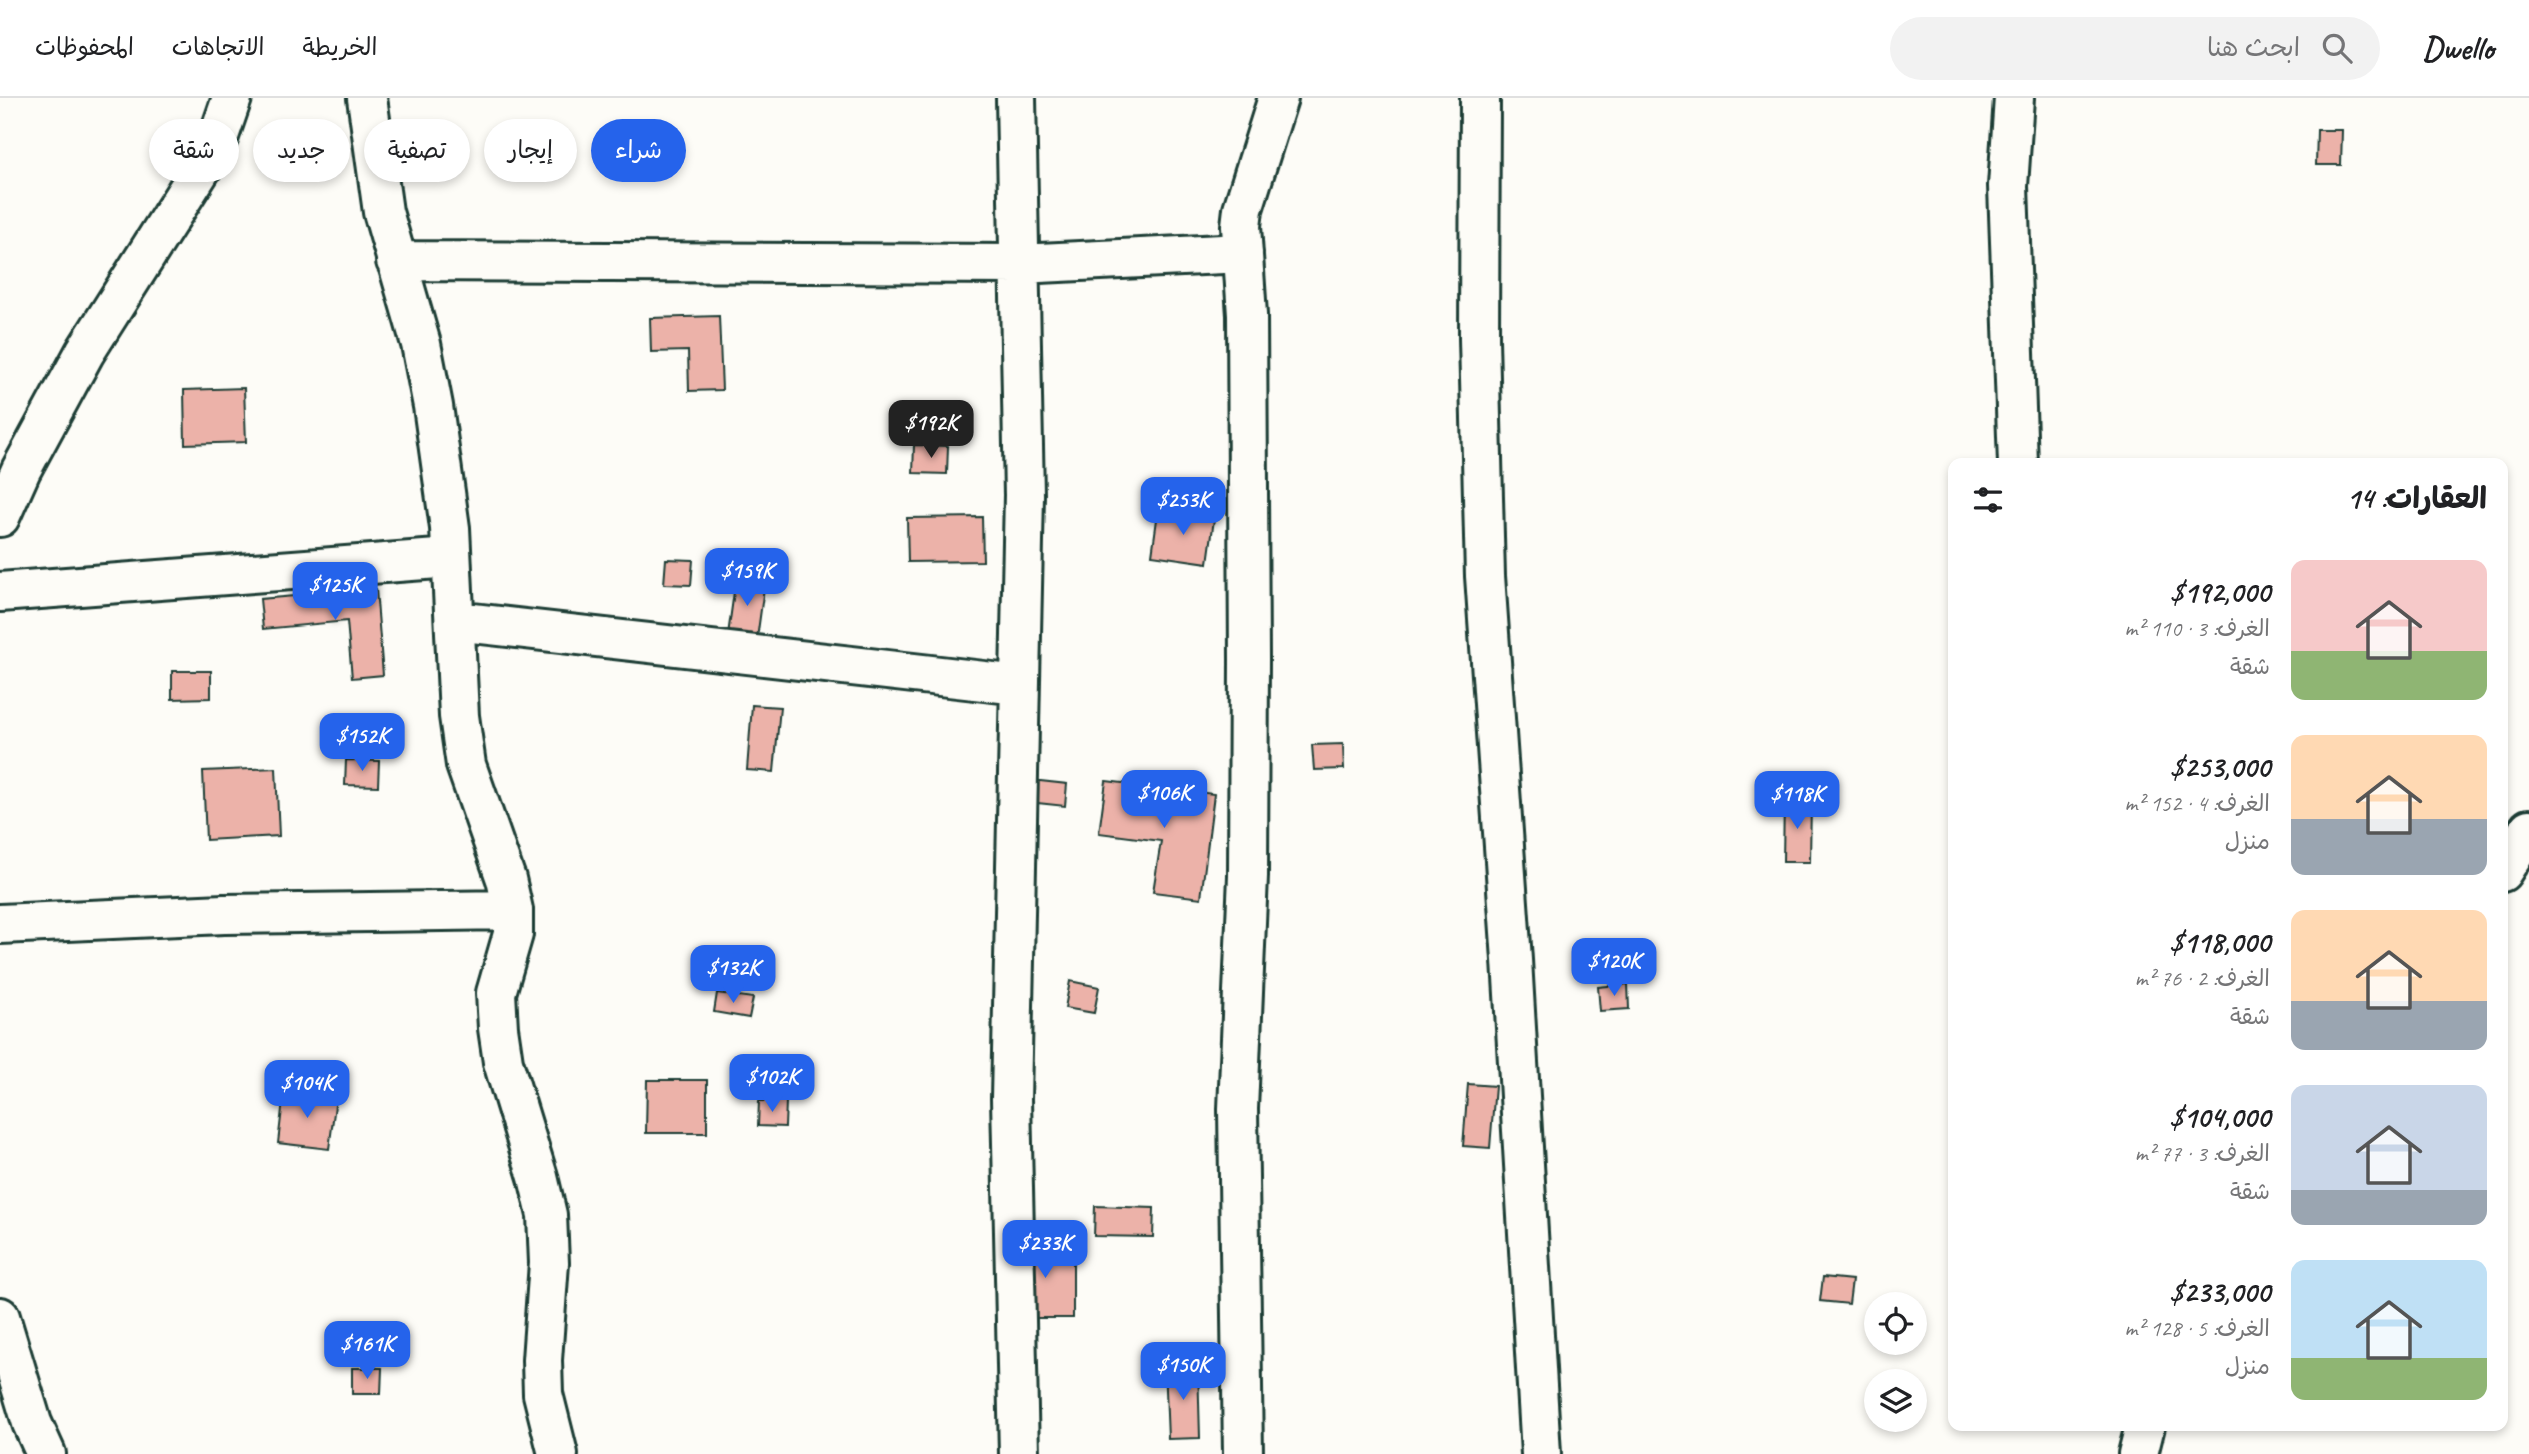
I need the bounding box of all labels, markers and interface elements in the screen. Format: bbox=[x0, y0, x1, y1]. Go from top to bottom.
search box bbox=[1890, 17, 2380, 80]
text: Dwello bbox=[2422, 27, 2494, 69]
icon: search bbox=[2318, 29, 2356, 67]
text: ابحث هنا bbox=[2207, 31, 2300, 64]
text: المحفوظات bbox=[35, 32, 134, 62]
text: الاتجاهات bbox=[172, 32, 265, 62]
text: الخريطة bbox=[303, 32, 377, 62]
chip: شقة bbox=[149, 119, 239, 182]
chip: جديد bbox=[253, 119, 350, 182]
chip: تصفية bbox=[364, 119, 470, 182]
chip: إيجار bbox=[484, 119, 577, 182]
chip: شراء bbox=[591, 119, 686, 182]
pin: $192K bbox=[882, 400, 980, 460]
text: $192K bbox=[905, 408, 957, 437]
pin: $253K bbox=[1134, 478, 1232, 537]
text: العقارات: 14 bbox=[2346, 479, 2487, 517]
icon: filters bbox=[1969, 481, 2007, 519]
text: $253K bbox=[1157, 485, 1209, 514]
pin: $159K bbox=[698, 548, 796, 608]
text: $159K bbox=[721, 556, 773, 585]
pin: $125K bbox=[286, 562, 384, 622]
text: $125K bbox=[309, 570, 361, 599]
text: $192,000 bbox=[2170, 573, 2270, 611]
icon: home bbox=[2347, 588, 2431, 672]
text: الغرف: 3 · 110 m² bbox=[2124, 614, 2270, 643]
text: شقة bbox=[2230, 652, 2270, 681]
pin: $152K bbox=[313, 714, 411, 773]
text: $152K bbox=[336, 721, 388, 750]
text: $253,000 bbox=[2170, 748, 2270, 786]
icon: home bbox=[2347, 763, 2431, 847]
pin: $106K bbox=[1115, 770, 1213, 830]
pin: $118K bbox=[1748, 772, 1846, 831]
text: $106K bbox=[1137, 778, 1191, 807]
text: $118K bbox=[1770, 779, 1824, 808]
text: الغرف: 4 · 152 m² bbox=[2124, 789, 2270, 818]
text: منزل bbox=[2225, 827, 2270, 856]
text: $118,000 bbox=[2170, 923, 2270, 961]
icon: home bbox=[2347, 938, 2431, 1022]
pin: $120K bbox=[1565, 939, 1663, 998]
pin: $132K bbox=[684, 946, 782, 1005]
text: $120K bbox=[1587, 946, 1641, 975]
text: $132K bbox=[706, 953, 760, 982]
text: الغرف: 2 · 76 m² bbox=[2135, 964, 2270, 993]
text: شقة bbox=[2230, 1002, 2270, 1031]
pin: $102K bbox=[723, 1054, 821, 1114]
pin: $104K bbox=[258, 1060, 356, 1120]
text: $102K bbox=[745, 1062, 799, 1091]
text: $104K bbox=[280, 1068, 334, 1097]
text: $104,000 bbox=[2170, 1098, 2270, 1136]
icon: home bbox=[2347, 1113, 2431, 1197]
text: الغرف: 3 · 77 m² bbox=[2135, 1139, 2270, 1168]
text: شقة bbox=[2230, 1177, 2270, 1206]
pin: $233K bbox=[996, 1220, 1094, 1280]
text: $233K bbox=[1018, 1228, 1072, 1257]
text: $233,000 bbox=[2170, 1273, 2270, 1311]
icon: home bbox=[2347, 1288, 2431, 1372]
map controls bbox=[1864, 1292, 1927, 1432]
button: locate bbox=[1864, 1292, 1927, 1355]
text: الغرف: 5 · 128 m² bbox=[2124, 1314, 2270, 1343]
pin: $161K bbox=[318, 1322, 416, 1381]
text: $161K bbox=[340, 1329, 394, 1358]
pin: $150K bbox=[1134, 1342, 1232, 1402]
text: $150K bbox=[1157, 1350, 1209, 1379]
text: منزل bbox=[2225, 1352, 2270, 1381]
button: layers bbox=[1864, 1369, 1927, 1432]

